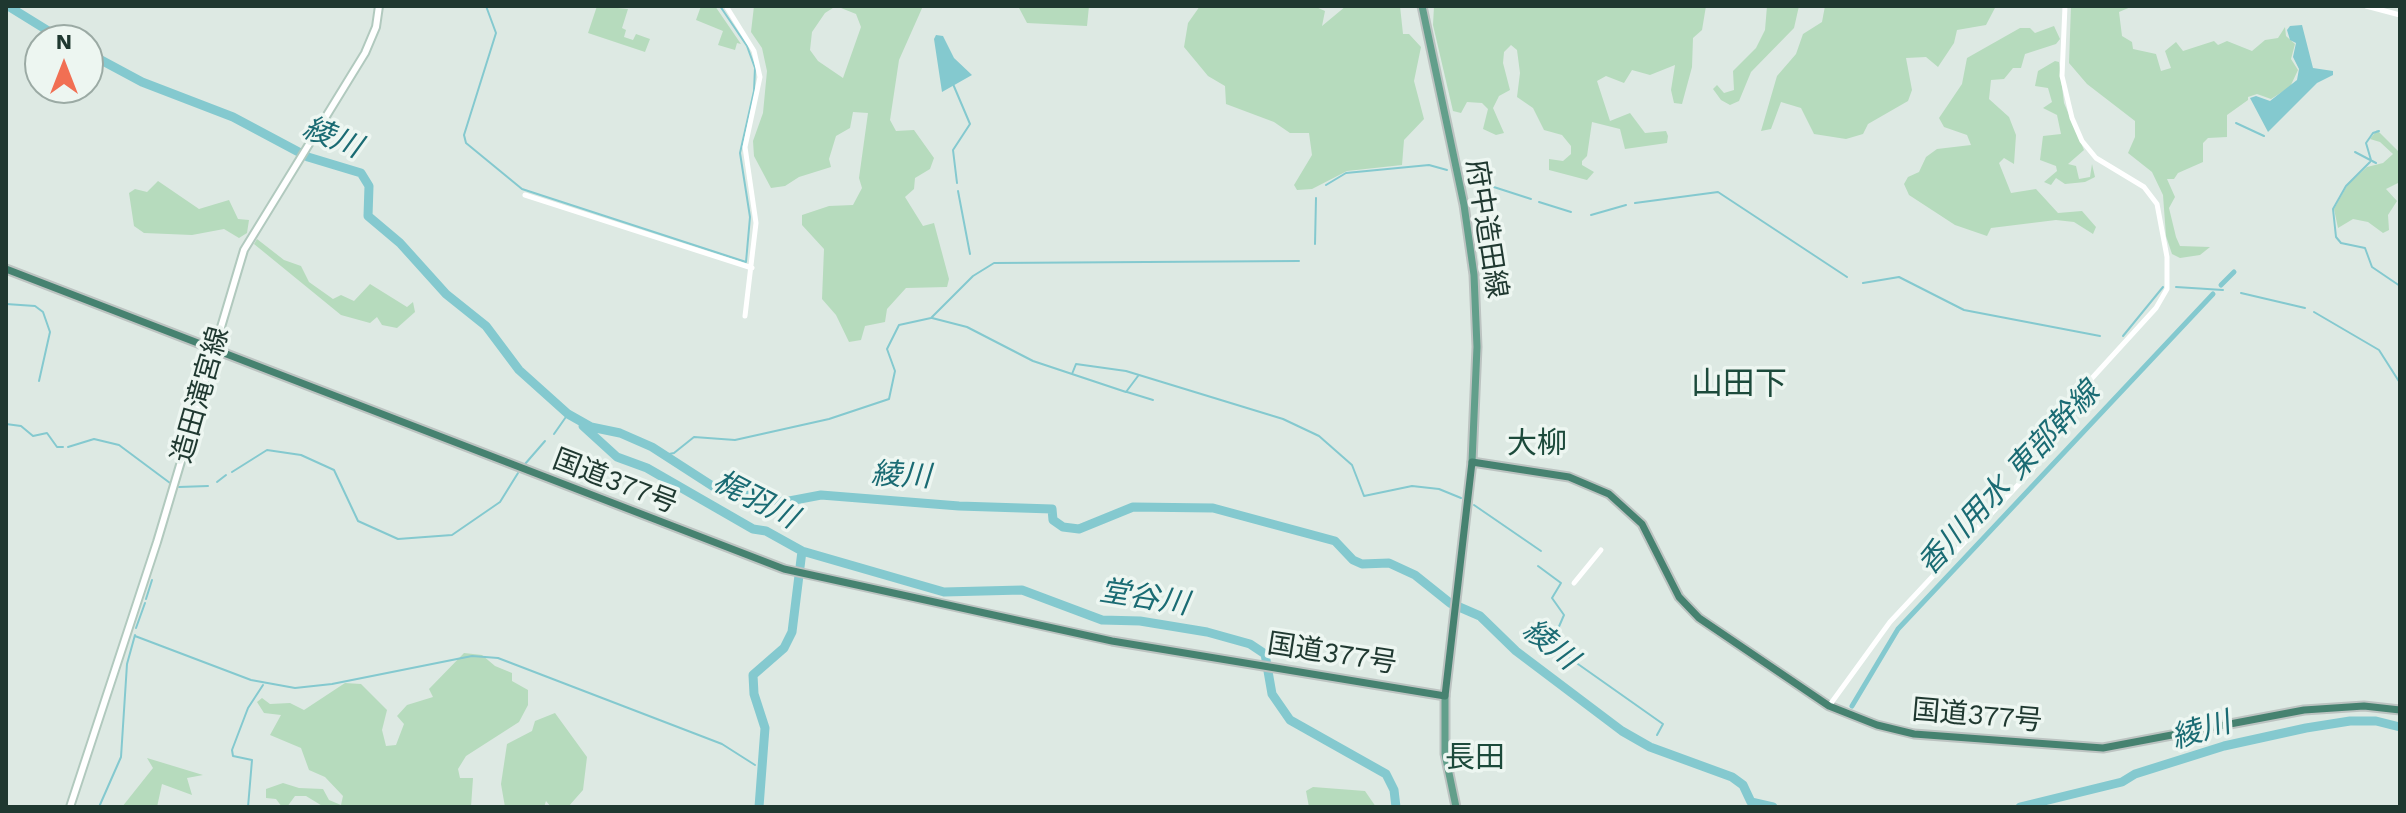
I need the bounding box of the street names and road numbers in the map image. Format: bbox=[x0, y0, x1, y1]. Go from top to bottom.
street label: 府中造田線 bbox=[1458, 157, 1514, 301]
street label: 造田滝宮線 bbox=[166, 323, 236, 467]
street label: 国道377号 bbox=[548, 443, 682, 521]
street label: 国道377号 bbox=[1265, 627, 1399, 681]
street label: 国道377号 bbox=[1910, 694, 2044, 738]

